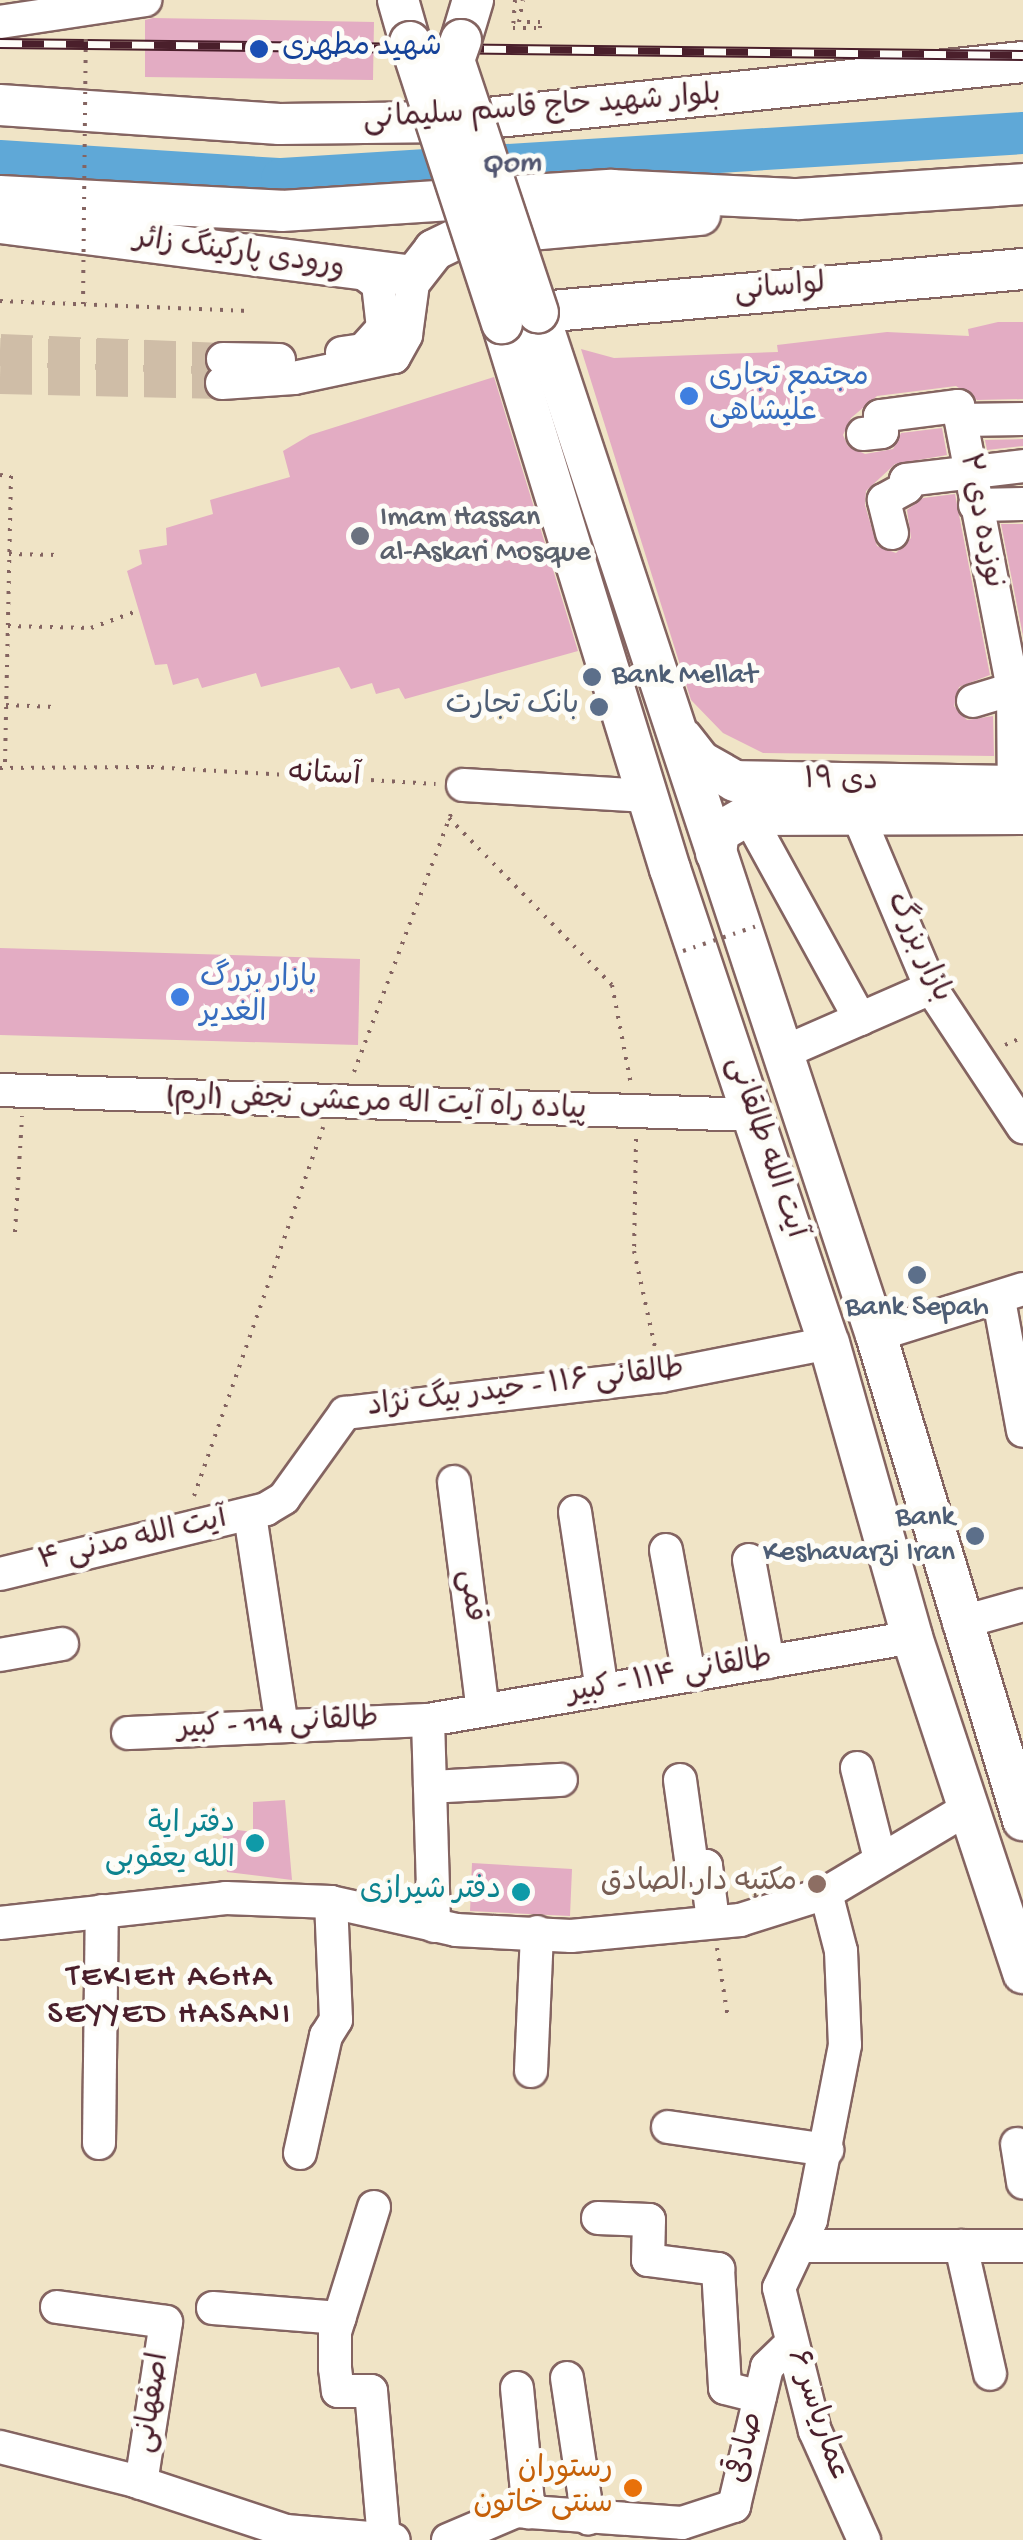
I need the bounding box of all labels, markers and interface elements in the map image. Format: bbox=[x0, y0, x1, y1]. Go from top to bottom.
place label: شهید مطهری bbox=[282, 31, 442, 67]
marker: شهید مطهری bbox=[246, 36, 272, 62]
street label: بلوار شهید حاج قاسم سلیمانی bbox=[362, 80, 722, 140]
water label: Qom bbox=[479, 144, 543, 186]
street label: ورودی پارکینگ زائر bbox=[131, 222, 347, 288]
street label: لواسانی bbox=[733, 268, 827, 312]
place label: مجتمع تجاری علیشاهی bbox=[709, 361, 869, 432]
marker: مجتمع تجاری علیشاهی bbox=[678, 385, 700, 407]
street label: نوزده دی ۲ bbox=[948, 451, 1010, 591]
place label: Imam Hassan al-Askari Mosque bbox=[380, 501, 591, 572]
marker: Imam Hassan al-Askari Mosque bbox=[349, 525, 371, 547]
place label: Bank Mellat bbox=[612, 659, 757, 695]
marker: Bank Mellat bbox=[581, 666, 603, 688]
place label: بانک تجارت bbox=[446, 689, 579, 725]
marker: بانک تجارت bbox=[588, 696, 610, 718]
street label: آستانه bbox=[287, 757, 361, 797]
street label: ۱۹ دی bbox=[804, 764, 878, 802]
street label: بازار بزرگ bbox=[876, 887, 958, 1009]
place label: بازار بزرگ الغدیر bbox=[200, 962, 317, 1032]
marker: بازار بزرگ الغدیر bbox=[169, 986, 191, 1008]
street label: آیت الله طالقانی bbox=[716, 1052, 812, 1244]
street label: پیاده راه آیت اله مرعشی نجفی (ارم) bbox=[165, 1080, 587, 1130]
marker: Bank Sepah bbox=[906, 1264, 928, 1286]
place label: Bank Sepah bbox=[845, 1291, 989, 1327]
street label: طالقانی ۱۱۶ - حیدر بیگ نژاد bbox=[366, 1353, 686, 1427]
place label: Bank Keshavarzi Iran bbox=[763, 1501, 955, 1572]
street label: ۴ آیت الله مدنی bbox=[35, 1503, 231, 1581]
marker: Bank Keshavarzi Iran bbox=[964, 1525, 986, 1547]
street label: قمی bbox=[448, 1568, 490, 1624]
street label: طالقانی ۱۱۴ - کبیر bbox=[565, 1642, 775, 1714]
street label: طالقانی 114 - کبیر bbox=[176, 1703, 380, 1749]
place label: دفتر ایة الله یعقوبی bbox=[105, 1808, 235, 1878]
marker: دفتر ایة الله یعقوبی bbox=[244, 1832, 266, 1854]
place label: مکتبه دار الصادق bbox=[600, 1866, 797, 1902]
marker: مکتبه دار الصادق bbox=[806, 1873, 828, 1895]
place label: دفتر شیرازی bbox=[360, 1874, 501, 1910]
marker: دفتر شیرازی bbox=[510, 1881, 532, 1903]
district label: TEKIEH AGHA SEYYED HASANI bbox=[48, 1960, 292, 2035]
street label: عماریاسر ۶ bbox=[777, 2345, 855, 2487]
street label: اصفهانی bbox=[128, 2350, 180, 2456]
street label: صادقی bbox=[722, 2409, 774, 2487]
place label: رستوران سنتی خاتون bbox=[473, 2453, 613, 2524]
marker: رستوران سنتی خاتون bbox=[622, 2477, 644, 2499]

